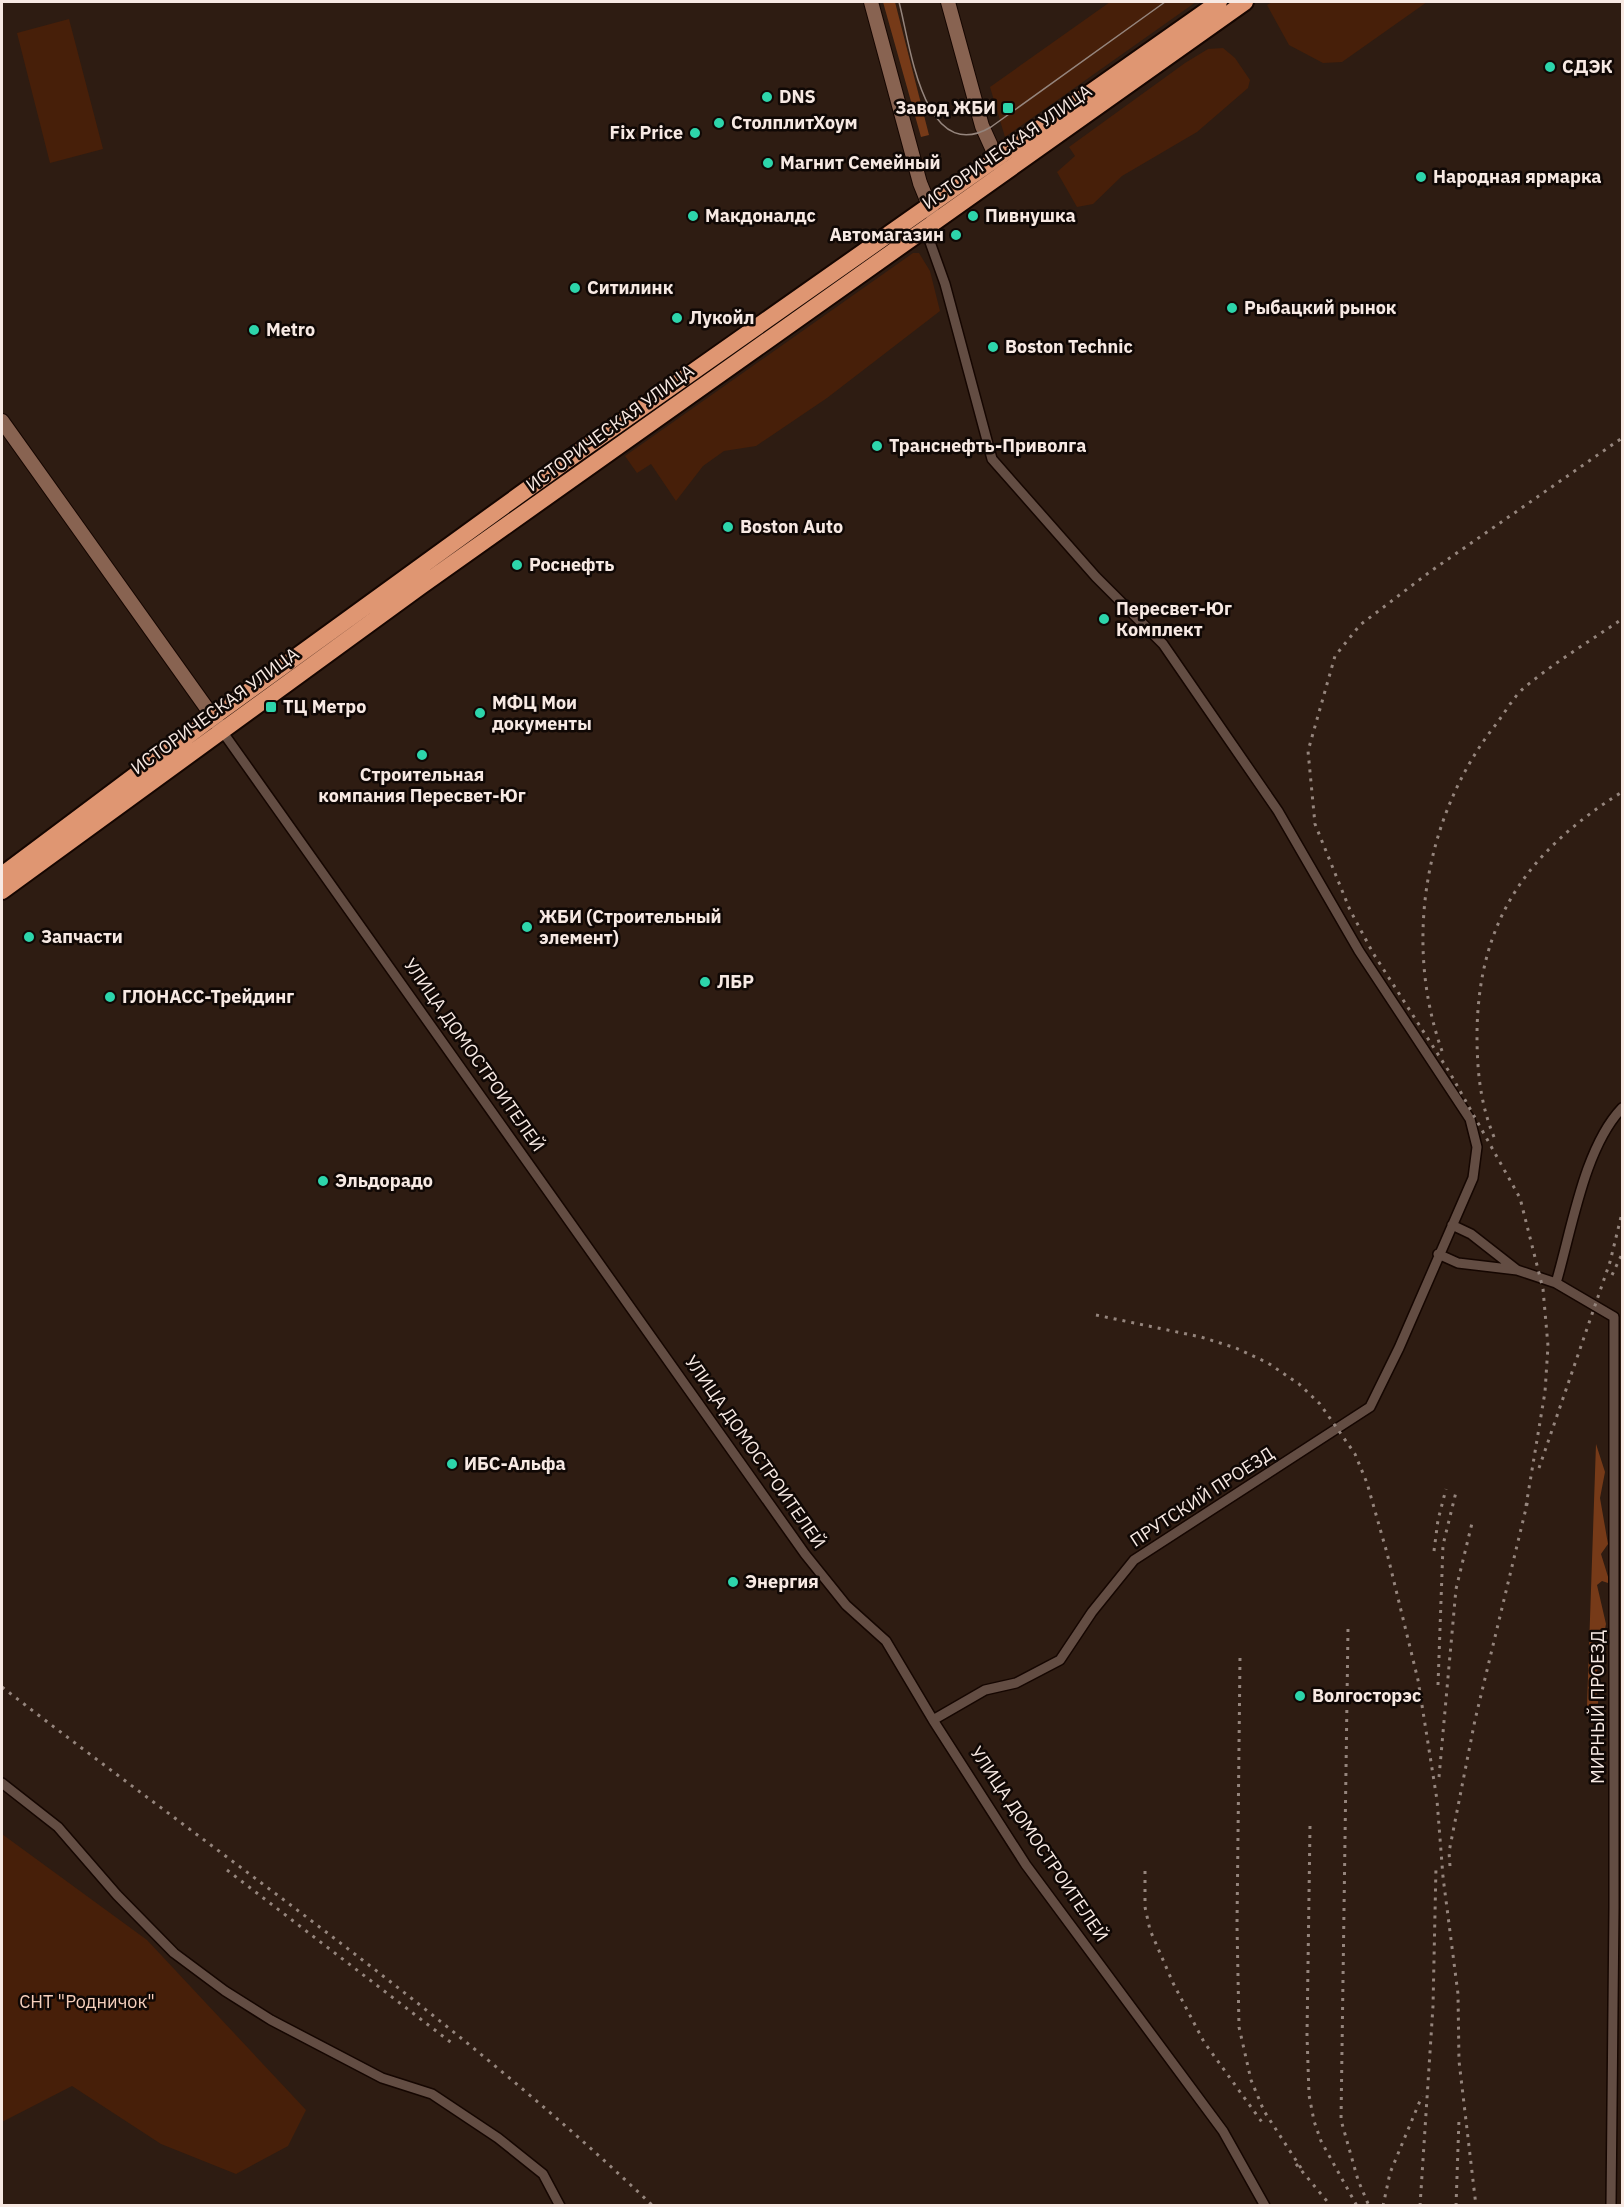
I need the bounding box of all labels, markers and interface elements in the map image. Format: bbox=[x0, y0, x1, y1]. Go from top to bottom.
place label: СДЭК bbox=[1562, 55, 1613, 78]
marker: СДЭК bbox=[1543, 60, 1557, 74]
street label: ИСТОРИЧЕСКАЯ УЛИЦА bbox=[917, 79, 1096, 214]
place label: DNS bbox=[779, 85, 816, 108]
marker: DNS bbox=[760, 90, 774, 104]
place label: Завод ЖБИ bbox=[895, 96, 996, 119]
marker: Завод ЖБИ bbox=[1001, 101, 1015, 115]
place label: СтолплитХоум bbox=[731, 111, 858, 134]
marker: СтолплитХоум bbox=[712, 116, 726, 130]
place label: Fix Price bbox=[610, 121, 683, 144]
marker: Fix Price bbox=[688, 126, 702, 140]
place label: Магнит Семейный bbox=[780, 151, 941, 174]
marker: Магнит Семейный bbox=[761, 156, 775, 170]
place label: Народная ярмарка bbox=[1433, 165, 1602, 188]
marker: Народная ярмарка bbox=[1414, 170, 1428, 184]
place label: Макдоналдс bbox=[705, 204, 816, 227]
place label: Пивнушка bbox=[985, 204, 1076, 227]
marker: Макдоналдс bbox=[686, 209, 700, 223]
marker: Пивнушка bbox=[966, 209, 980, 223]
place label: Автомагазин bbox=[829, 223, 944, 246]
marker: Автомагазин bbox=[949, 228, 963, 242]
place label: Ситилинк bbox=[587, 276, 673, 299]
marker: Ситилинк bbox=[568, 281, 582, 295]
place label: Рыбацкий рынок bbox=[1244, 296, 1396, 319]
marker: Рыбацкий рынок bbox=[1225, 301, 1239, 315]
place label: Лукойл bbox=[689, 306, 755, 329]
marker: Лукойл bbox=[670, 311, 684, 325]
place label: Metro bbox=[266, 318, 315, 341]
marker: Metro bbox=[247, 323, 261, 337]
place label: Boston Technic bbox=[1005, 335, 1133, 358]
marker: Boston Technic bbox=[986, 340, 1000, 354]
street label: ИСТОРИЧЕСКАЯ УЛИЦА bbox=[521, 359, 699, 496]
place label: Транснефть-Приволга bbox=[889, 434, 1086, 457]
marker: Транснефть-Приволга bbox=[870, 439, 884, 453]
place label: Boston Auto bbox=[740, 515, 843, 538]
marker: Boston Auto bbox=[721, 520, 735, 534]
place label: Роснефть bbox=[529, 553, 614, 576]
marker: Роснефть bbox=[510, 558, 524, 572]
place label: Пересвет-Юг Комплект bbox=[1116, 597, 1232, 641]
marker: Пересвет-Юг Комплект bbox=[1097, 612, 1111, 626]
street label: ИСТОРИЧЕСКАЯ УЛИЦА bbox=[126, 642, 304, 779]
place label: МФЦ Мои документы bbox=[492, 691, 592, 735]
place label: ТЦ Метро bbox=[283, 695, 366, 718]
marker: ТЦ Метро bbox=[264, 700, 278, 714]
marker: МФЦ Мои документы bbox=[473, 706, 487, 720]
marker: Строительная компания Пересвет-Юг bbox=[415, 748, 429, 762]
place label: Строительная компания Пересвет-Юг bbox=[318, 763, 526, 807]
place label: ЖБИ (Строительный элемент) bbox=[539, 905, 722, 949]
marker: ЖБИ (Строительный элемент) bbox=[520, 920, 534, 934]
place label: Запчасти bbox=[41, 925, 123, 948]
marker: Запчасти bbox=[22, 930, 36, 944]
street label: УЛИЦА ДОМОСТРОИТЕЛЕЙ bbox=[399, 954, 550, 1156]
place label: ЛБР bbox=[717, 970, 754, 993]
marker: ЛБР bbox=[698, 975, 712, 989]
place label: ГЛОНАСС-Трейдинг bbox=[122, 985, 294, 1008]
marker: ГЛОНАСС-Трейдинг bbox=[103, 990, 117, 1004]
place label: Эльдорадо bbox=[335, 1169, 433, 1192]
marker: Эльдорадо bbox=[316, 1174, 330, 1188]
street label: УЛИЦА ДОМОСТРОИТЕЛЕЙ bbox=[680, 1351, 831, 1553]
street label: ПРУТСКИЙ ПРОЕЗД bbox=[1125, 1441, 1278, 1552]
place label: ИБС-Альфа bbox=[464, 1452, 566, 1475]
marker: ИБС-Альфа bbox=[445, 1457, 459, 1471]
place label: Энергия bbox=[745, 1570, 819, 1593]
marker: Энергия bbox=[726, 1575, 740, 1589]
street label: МИРНЫЙ ПРОЕЗД bbox=[1586, 1630, 1609, 1784]
place label: Волгосторэс bbox=[1312, 1684, 1421, 1707]
marker: Волгосторэс bbox=[1293, 1689, 1307, 1703]
street label: УЛИЦА ДОМОСТРОИТЕЛЕЙ bbox=[965, 1742, 1113, 1946]
park label: СНТ "Родничок" bbox=[19, 1990, 155, 2013]

